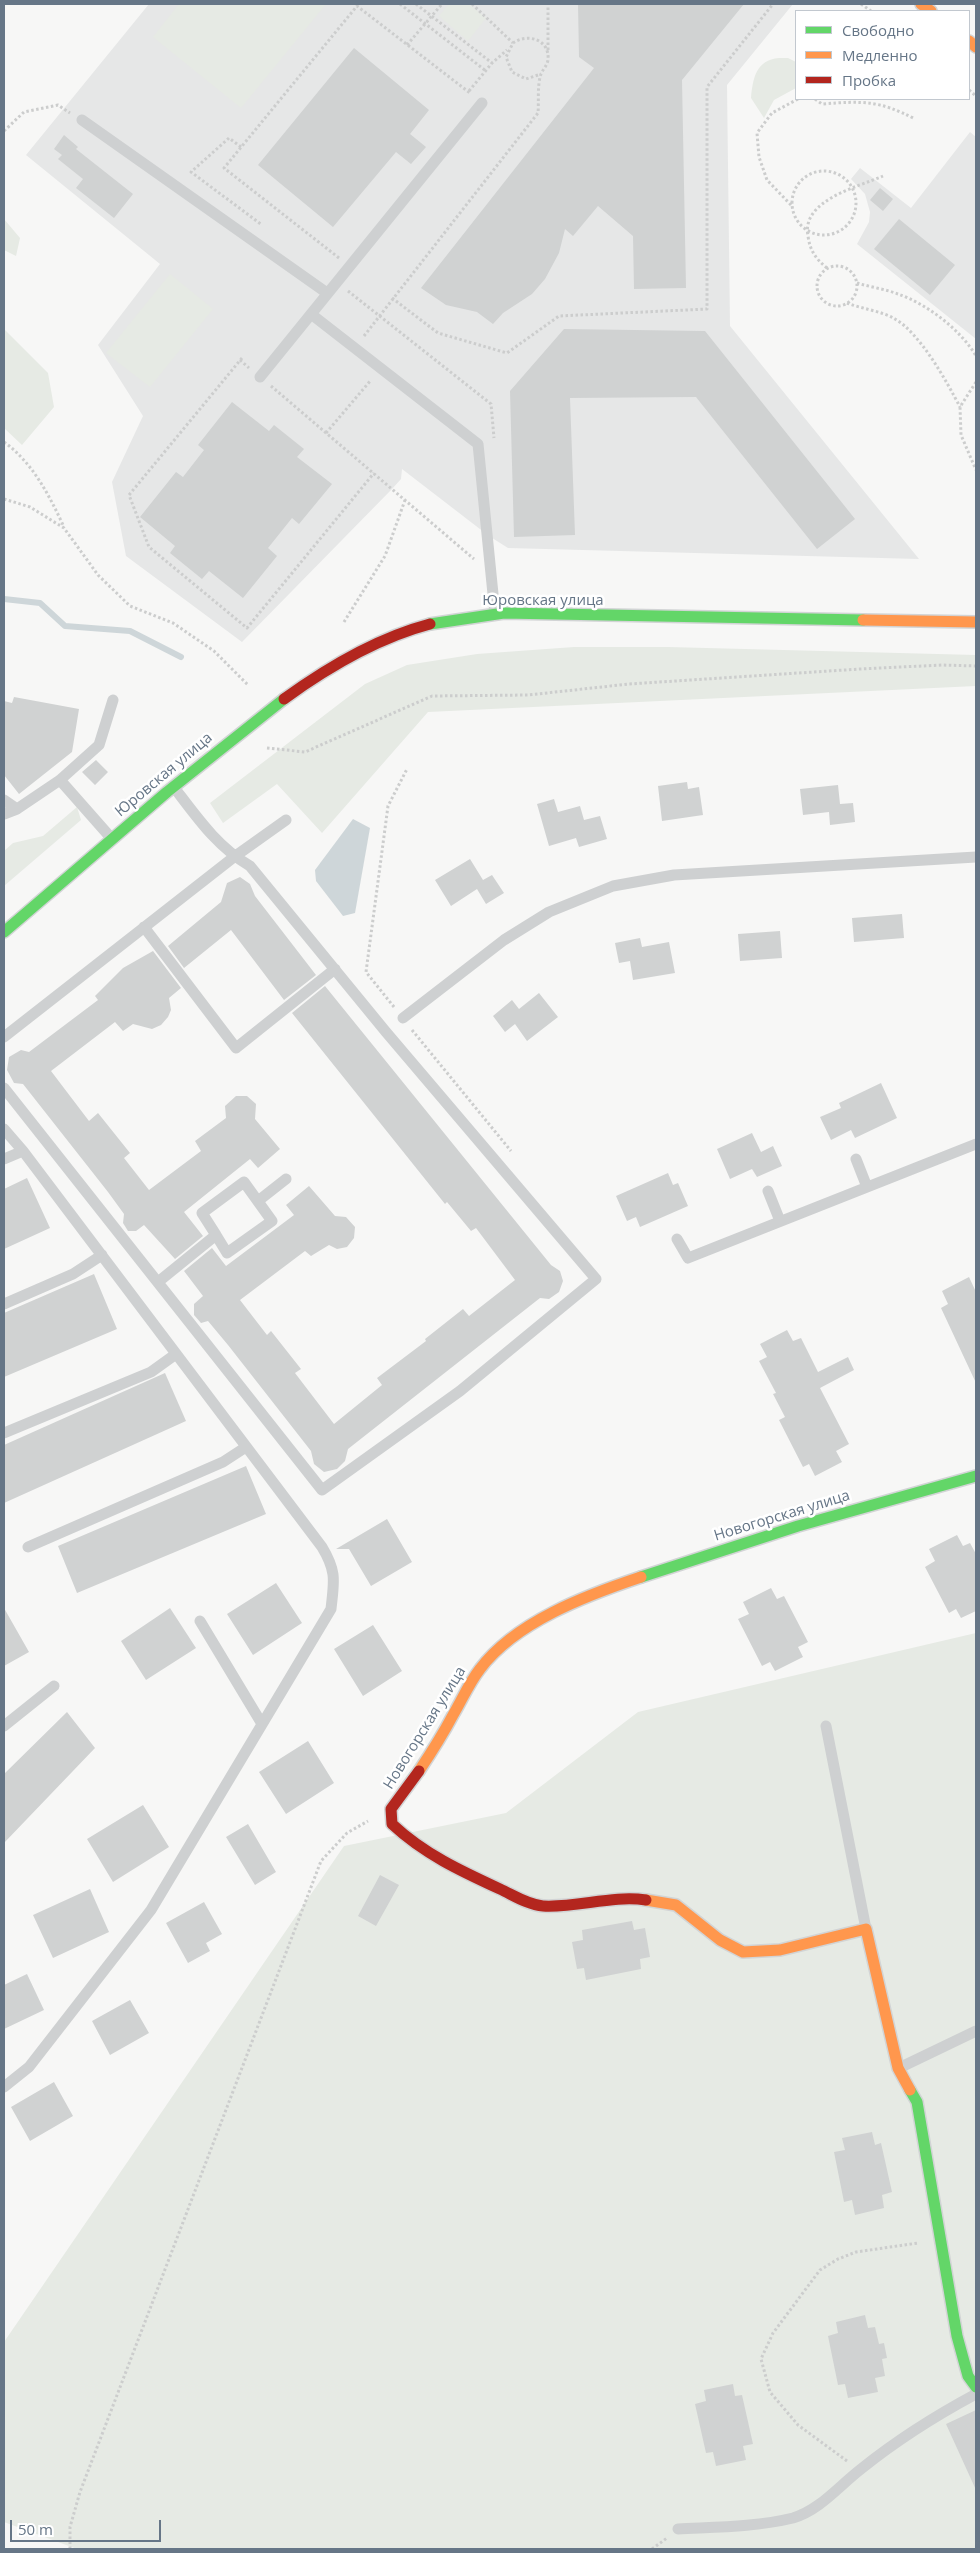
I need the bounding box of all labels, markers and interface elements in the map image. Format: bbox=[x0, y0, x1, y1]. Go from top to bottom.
legend bbox=[795, 10, 970, 100]
text: Свободно bbox=[842, 20, 914, 40]
text: Медленно bbox=[842, 45, 918, 65]
text: Пробка bbox=[842, 70, 896, 90]
street label: Юровская улица bbox=[482, 592, 604, 610]
street label: Юровская улица bbox=[112, 729, 216, 821]
street label: Новогорская улица bbox=[712, 1487, 852, 1545]
street label: Новогорская улица bbox=[380, 1663, 470, 1793]
scale bar bbox=[12, 2510, 164, 2542]
text: 50 m bbox=[18, 2519, 53, 2539]

